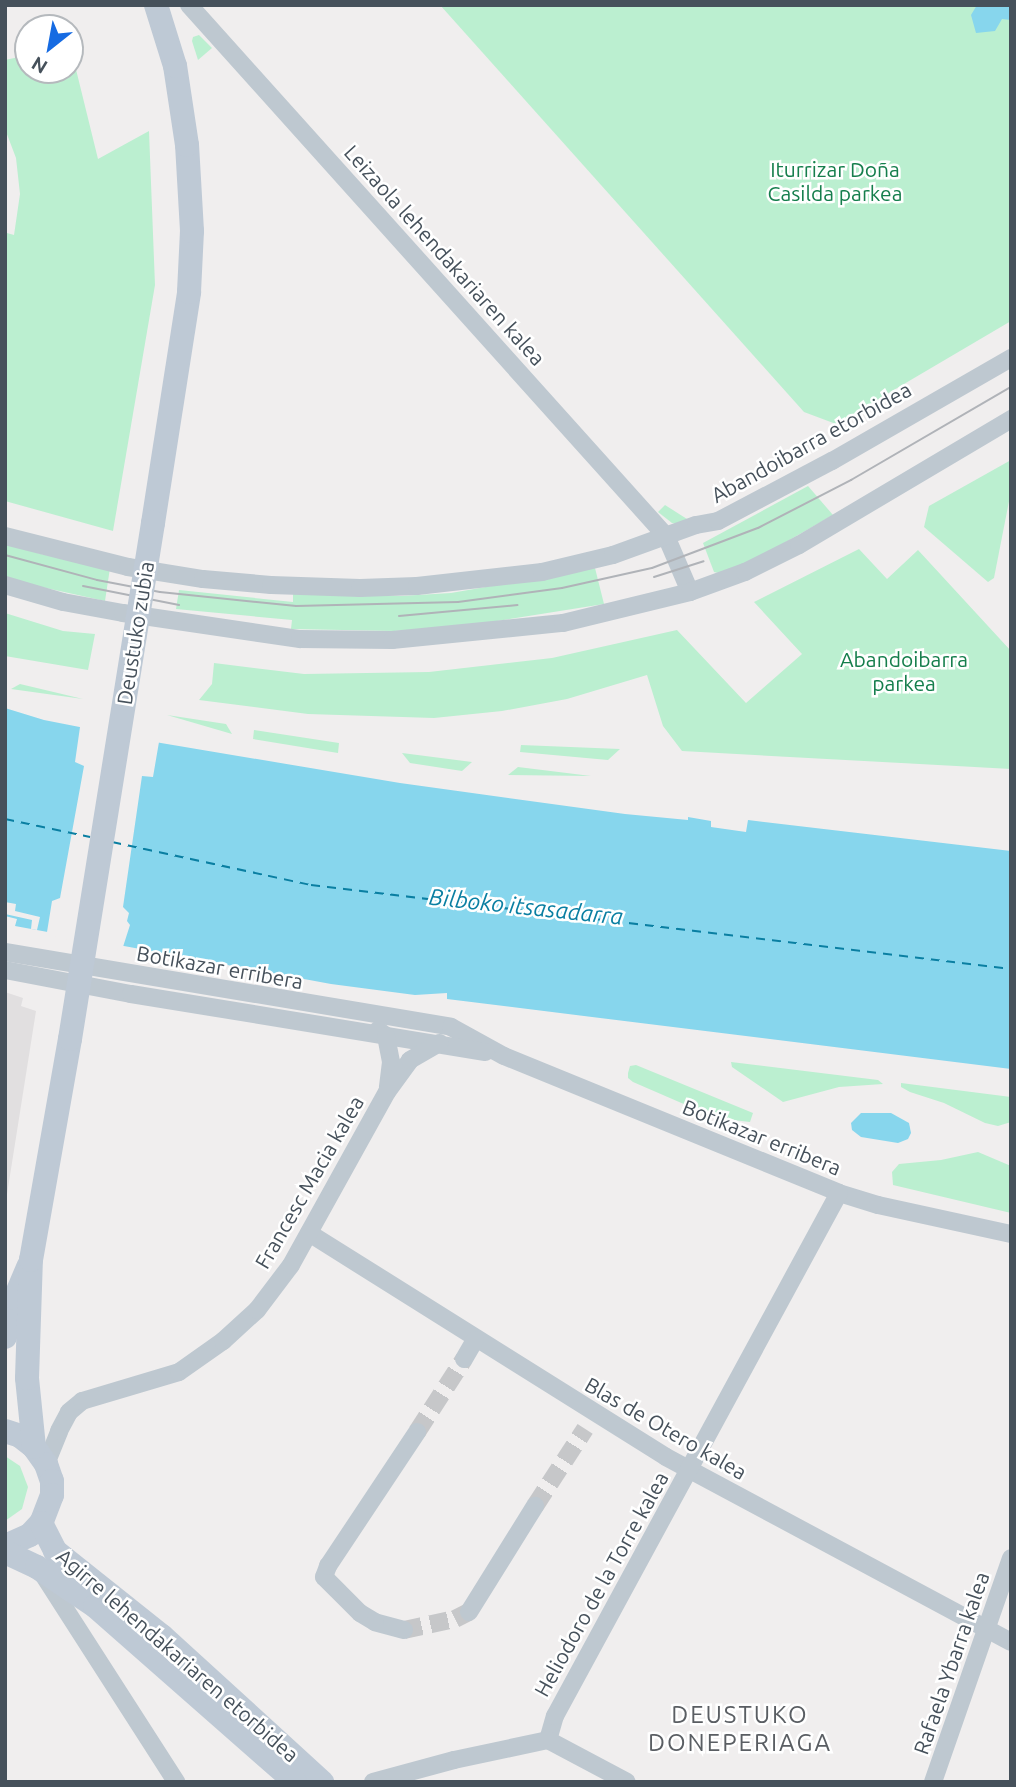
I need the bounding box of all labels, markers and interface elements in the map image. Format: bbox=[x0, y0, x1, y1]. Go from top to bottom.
north arrow bbox=[14, 14, 84, 84]
text: N bbox=[27, 52, 51, 78]
street label: Leizaola lehendakariaren kalea bbox=[339, 140, 551, 370]
park label: Iturrizar Doña Casilda parkea bbox=[768, 156, 902, 206]
street label: Abandoibarra etorbidea bbox=[706, 376, 916, 508]
street label: Deustuko zubia bbox=[111, 559, 159, 707]
park label: Abandoibarra parkea bbox=[840, 646, 968, 696]
water label: Bilboko itsasadarra bbox=[428, 883, 624, 931]
street label: Botikazar erribera bbox=[135, 940, 305, 994]
street label: Francesc Macia kalea bbox=[249, 1091, 369, 1273]
street label: Botikazar erribera bbox=[679, 1094, 845, 1180]
street label: Blas de Otero kalea bbox=[581, 1371, 751, 1485]
street label: Heliodoro de la Torre kalea bbox=[529, 1467, 673, 1701]
street label: Agirre lehendakariaren etorbidea bbox=[52, 1543, 304, 1767]
street label: Rafaela Ybarra kalea bbox=[908, 1568, 994, 1758]
district label: DEUSTUKO DONEPERIAGA bbox=[649, 1701, 831, 1757]

